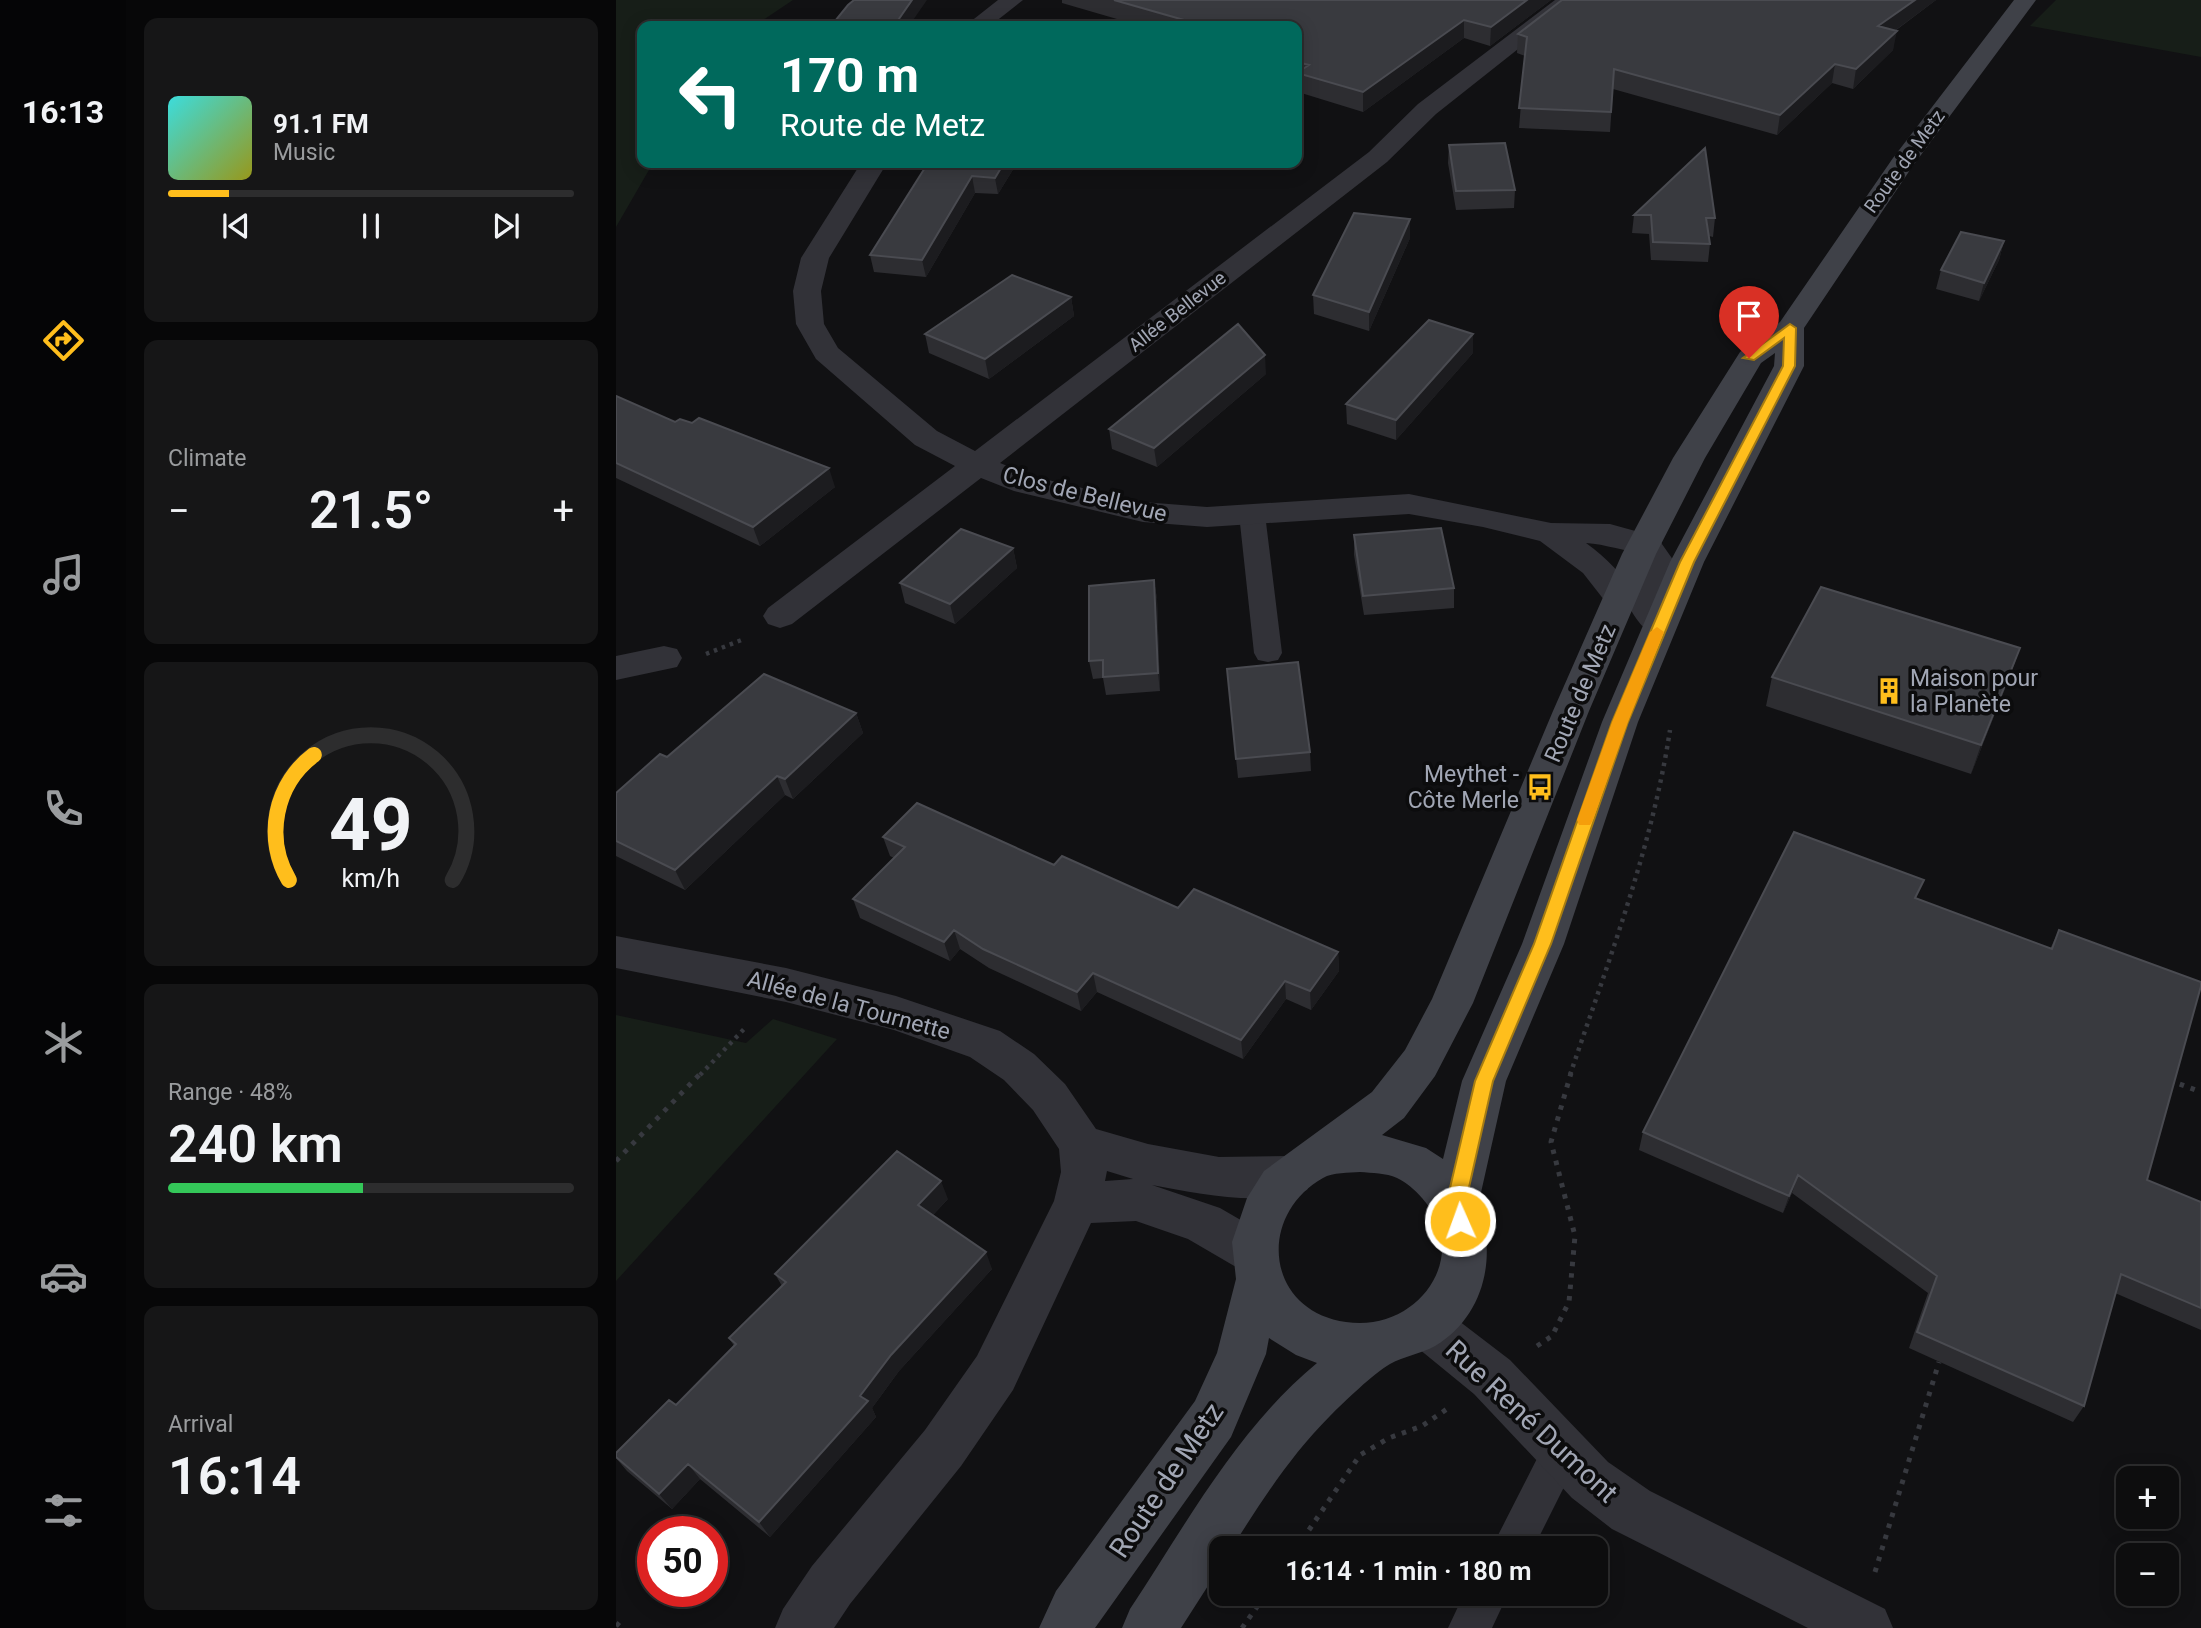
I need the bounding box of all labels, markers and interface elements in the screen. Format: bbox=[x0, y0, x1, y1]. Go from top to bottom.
text: 170 m bbox=[780, 47, 919, 104]
icon: left bbox=[665, 49, 756, 140]
text: 16:13 bbox=[22, 93, 104, 131]
street label: Route de Metz bbox=[1859, 105, 1950, 217]
text: Route de Metz bbox=[780, 106, 985, 144]
text: 91.1 FM bbox=[273, 109, 369, 139]
text: Music bbox=[273, 139, 335, 166]
icon: previous bbox=[217, 207, 255, 245]
icon: pause bbox=[352, 207, 390, 245]
icon: next bbox=[487, 207, 525, 245]
street label: Allée Bellevue bbox=[1124, 266, 1231, 357]
pin bbox=[1719, 286, 1779, 358]
icon: arrive bbox=[1730, 297, 1768, 335]
icon: directions bbox=[39, 316, 88, 365]
text: Climate bbox=[168, 445, 247, 472]
street label: Clos de Bellevue bbox=[1000, 461, 1170, 528]
text: 21.5° bbox=[309, 480, 433, 541]
text: − bbox=[168, 489, 190, 533]
text: + bbox=[552, 489, 574, 533]
icon: music bbox=[39, 550, 88, 599]
street label: Route de Metz bbox=[1539, 620, 1622, 766]
place label: Maison pour la Planète bbox=[1910, 665, 2038, 718]
building icon: Maison pour la Planète bbox=[1874, 676, 1904, 706]
place label: Meythet - Côte Merle bbox=[1408, 761, 1519, 814]
bus stop icon: Meythet - Côte Merle bbox=[1525, 772, 1555, 802]
text: 49 bbox=[329, 782, 413, 868]
icon: phone bbox=[39, 784, 88, 833]
text: km/h bbox=[342, 864, 400, 893]
street label: Allée de la Tournette bbox=[744, 965, 953, 1046]
icon: climate bbox=[39, 1018, 88, 1067]
text: Range · 48% bbox=[168, 1079, 293, 1106]
text: 240 km bbox=[168, 1114, 343, 1175]
position arrow bbox=[1423, 1184, 1497, 1258]
icon: car bbox=[39, 1252, 88, 1301]
street label: Rue René Dumont bbox=[1439, 1333, 1624, 1509]
street label: Route de Metz bbox=[1103, 1397, 1230, 1564]
text: Arrival bbox=[168, 1411, 233, 1438]
text: 16:14 bbox=[168, 1446, 301, 1507]
map controls bbox=[2116, 1466, 2179, 1606]
button: + bbox=[2116, 1466, 2179, 1529]
icon: filters bbox=[39, 1486, 88, 1535]
speed limit sign: 50 bbox=[637, 1516, 728, 1607]
button: − bbox=[2116, 1543, 2179, 1606]
text: 16:14 · 1 min · 180 m bbox=[1285, 1556, 1532, 1586]

